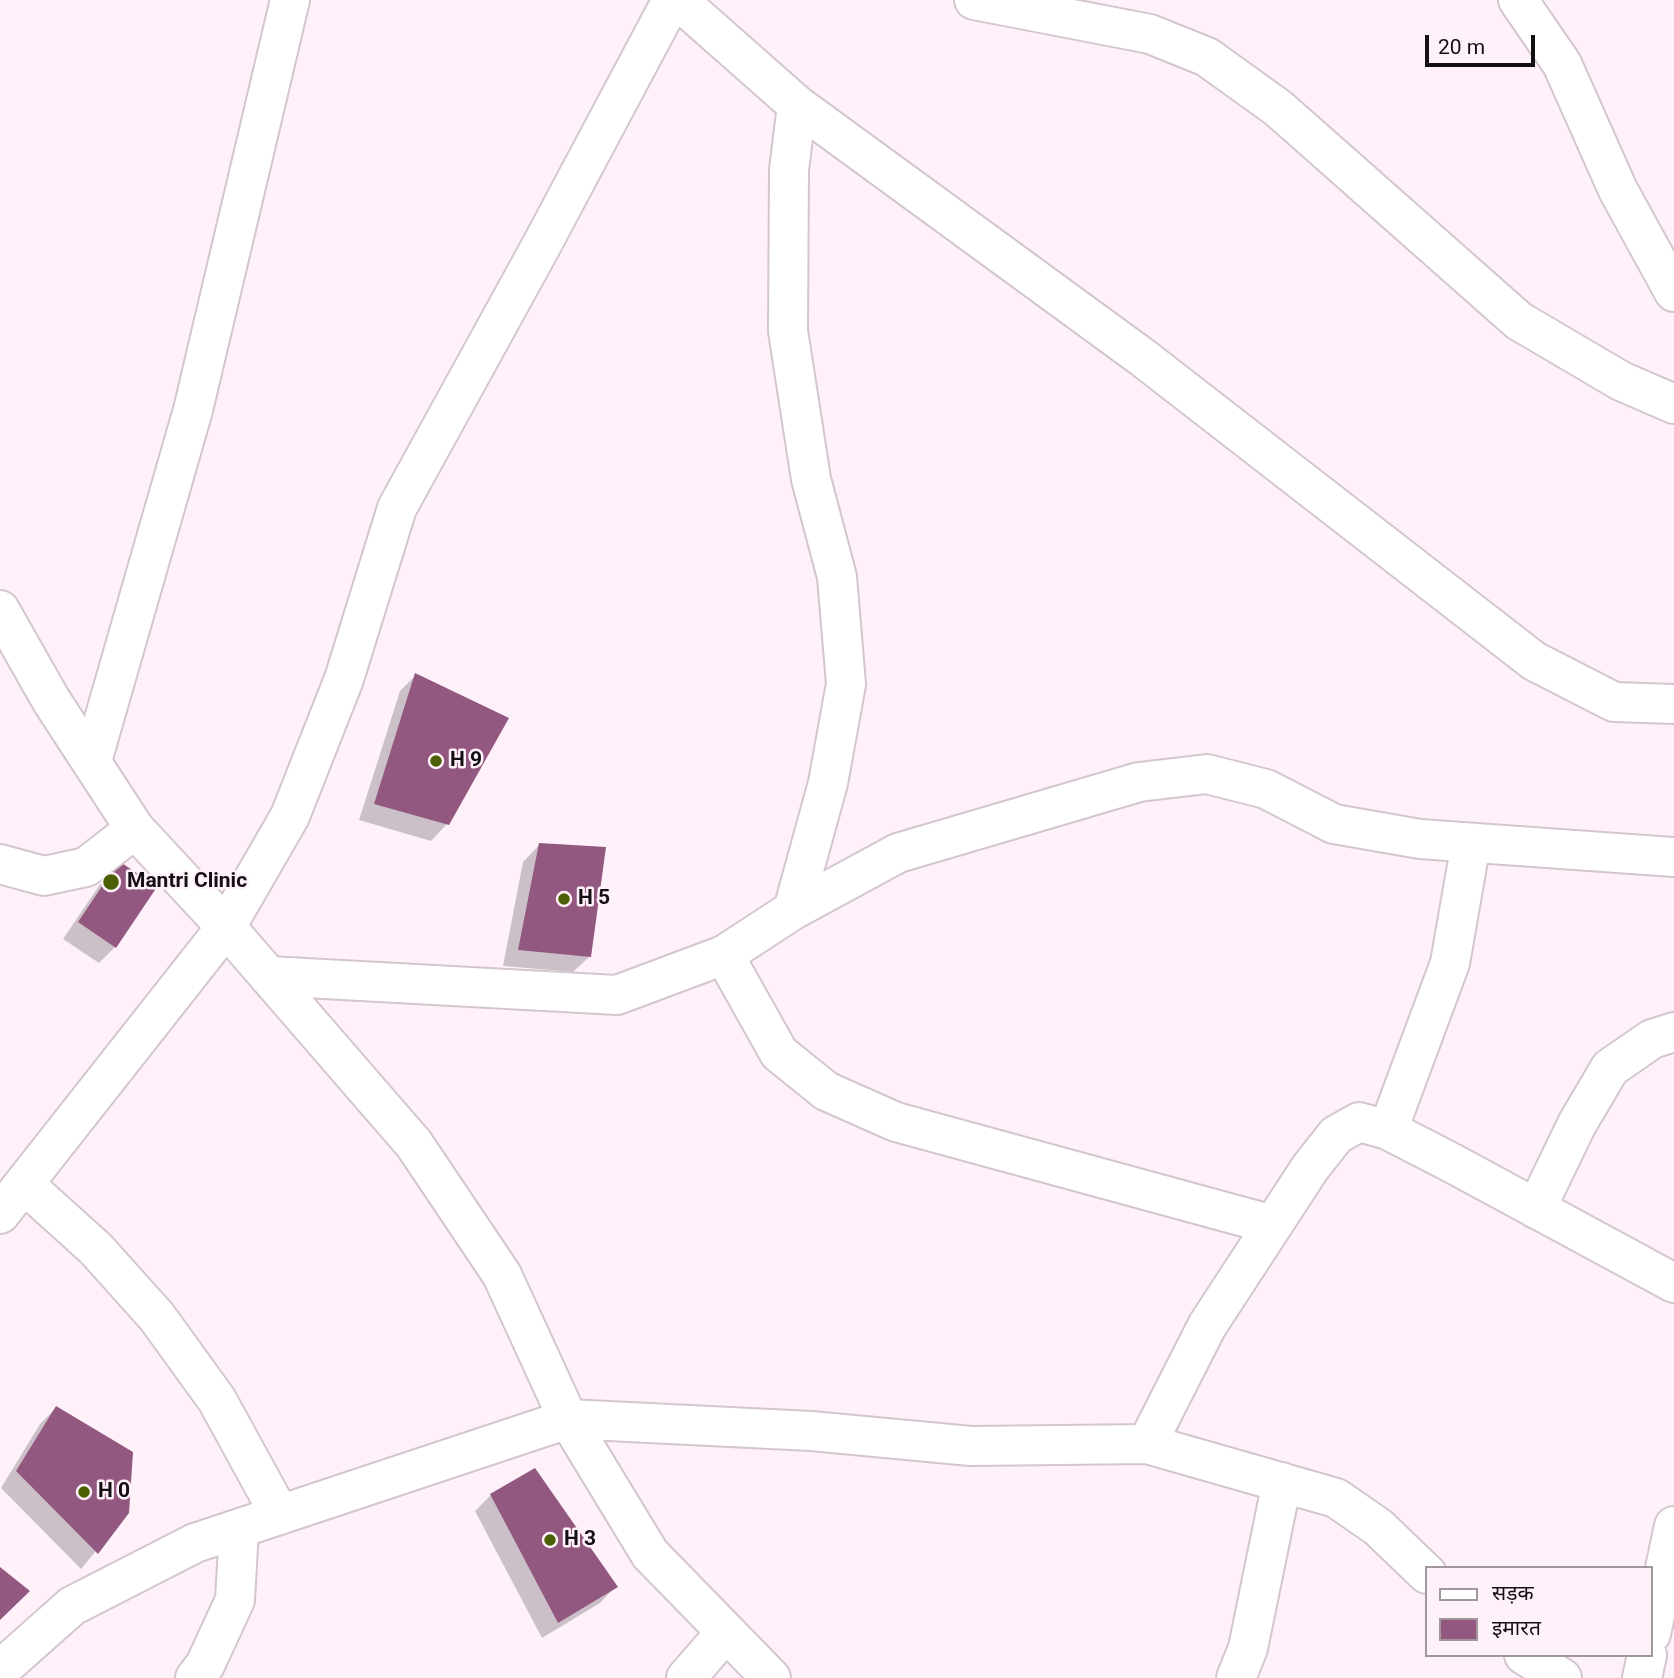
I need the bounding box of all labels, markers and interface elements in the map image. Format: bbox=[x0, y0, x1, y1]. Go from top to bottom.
scale bar bbox=[1429, 21, 1539, 65]
text: 20 m bbox=[1438, 35, 1485, 59]
place label: H 9 bbox=[450, 748, 482, 774]
marker: H 9 bbox=[428, 753, 444, 769]
place label: Mantri Clinic bbox=[127, 869, 247, 895]
marker: Mantri Clinic bbox=[101, 872, 121, 892]
place label: H 5 bbox=[578, 886, 610, 912]
marker: H 5 bbox=[556, 891, 572, 907]
place label: H 0 bbox=[98, 1479, 130, 1505]
marker: H 0 bbox=[76, 1484, 92, 1500]
place label: H 3 bbox=[564, 1527, 596, 1553]
marker: H 3 bbox=[542, 1532, 558, 1548]
legend bbox=[1426, 1566, 1653, 1657]
text: सड़क bbox=[1492, 1581, 1534, 1605]
text: इमारत bbox=[1492, 1616, 1541, 1640]

